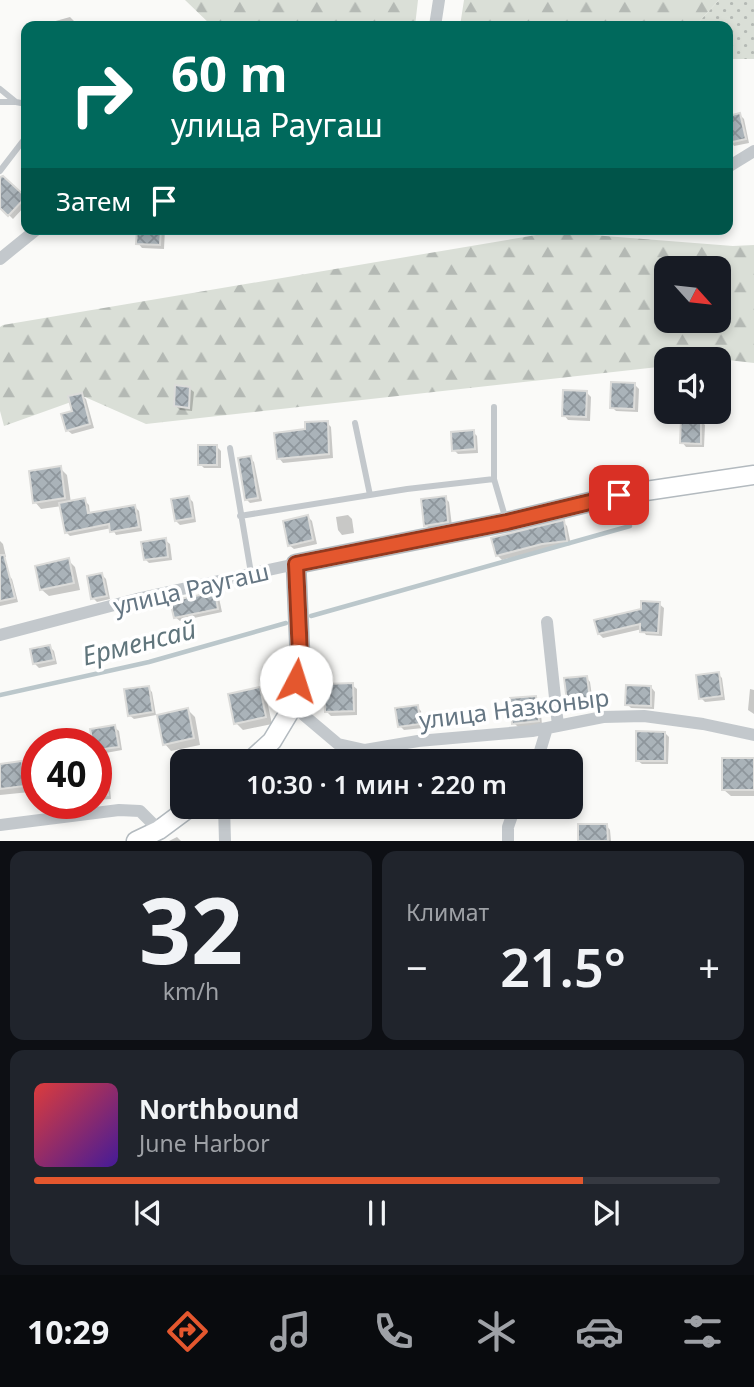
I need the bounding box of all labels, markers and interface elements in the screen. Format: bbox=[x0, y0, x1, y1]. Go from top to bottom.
text: 60 m bbox=[171, 40, 288, 106]
icon: right bbox=[56, 49, 147, 140]
text: улица Раугаш bbox=[171, 103, 383, 146]
icon: arrive bbox=[145, 182, 183, 220]
text: Затем bbox=[56, 183, 131, 219]
north arrow bbox=[654, 256, 732, 332]
map controls bbox=[654, 256, 731, 424]
button: sound bbox=[654, 347, 731, 424]
pin bbox=[589, 465, 649, 525]
icon: arrive bbox=[600, 476, 638, 514]
street label: улица Раугаш bbox=[110, 554, 272, 622]
water label: Ерменсай bbox=[78, 610, 200, 674]
position arrow bbox=[259, 644, 333, 718]
street label: улица Назконыр bbox=[417, 680, 611, 736]
speed limit sign: 40 bbox=[21, 728, 112, 819]
text: 10:30 · 1 мин · 220 m bbox=[246, 766, 507, 802]
text: 32 bbox=[139, 867, 243, 991]
text: Климат bbox=[406, 896, 489, 928]
text: 21.5° bbox=[500, 931, 626, 1002]
text: − bbox=[406, 941, 428, 993]
text: + bbox=[698, 941, 720, 993]
text: km/h bbox=[163, 975, 219, 1007]
text: Northbound bbox=[139, 1091, 299, 1127]
text: June Harbor bbox=[139, 1127, 270, 1159]
icon: previous bbox=[129, 1194, 167, 1232]
icon: pause bbox=[358, 1194, 396, 1232]
icon: next bbox=[587, 1194, 625, 1232]
icon: directions bbox=[163, 1307, 212, 1356]
icon: music bbox=[266, 1307, 315, 1356]
icon: phone bbox=[369, 1307, 418, 1356]
icon: climate bbox=[472, 1307, 521, 1356]
icon: car bbox=[575, 1307, 624, 1356]
icon: filters bbox=[678, 1307, 727, 1356]
text: 10:29 bbox=[27, 1310, 109, 1353]

